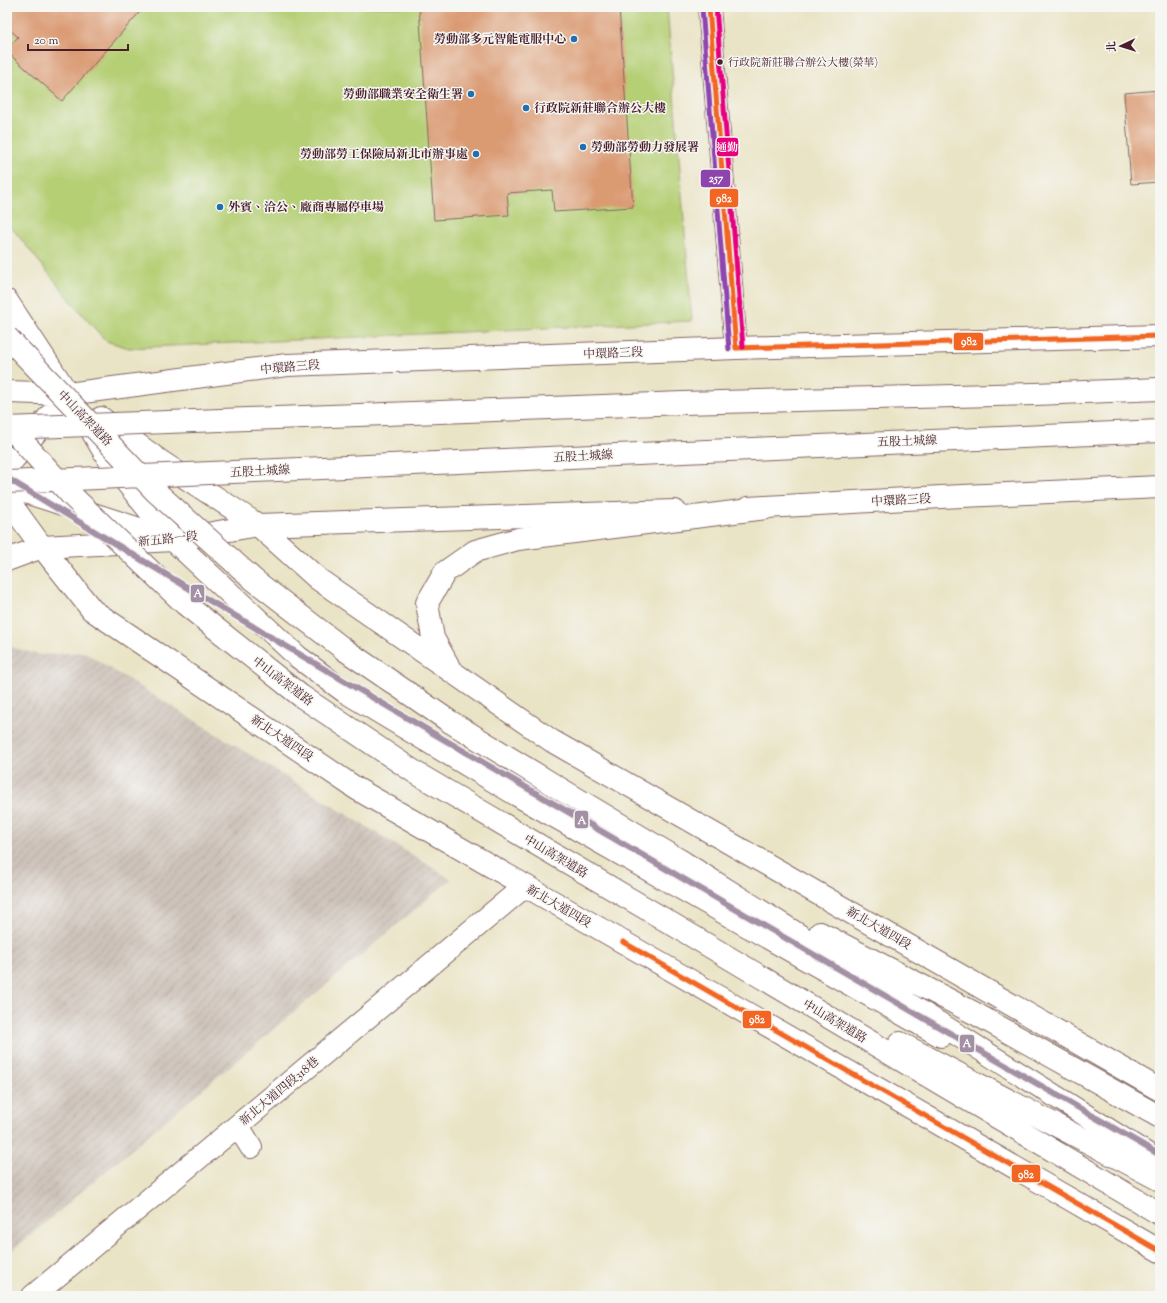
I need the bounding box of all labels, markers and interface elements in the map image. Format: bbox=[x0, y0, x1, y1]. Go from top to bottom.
scale bar bbox=[28, 26, 128, 52]
north arrow bbox=[1101, 26, 1141, 66]
place label: 勞動部多元智能電服中心 bbox=[434, 31, 566, 49]
text: 20 m bbox=[34, 32, 59, 50]
marker: 勞動部多元智能電服中心 bbox=[569, 34, 579, 44]
text: 北 bbox=[1104, 41, 1120, 53]
place label: 行政院新莊聯合辦公大樓(榮華) bbox=[728, 55, 878, 71]
marker: 行政院新莊聯合辦公大樓(榮華) bbox=[715, 57, 725, 67]
place label: 勞動部職業安全衛生署 bbox=[343, 86, 463, 104]
marker: 勞動部職業安全衛生署 bbox=[466, 89, 476, 99]
place label: 行政院新莊聯合辦公大樓 bbox=[534, 100, 666, 118]
marker: 行政院新莊聯合辦公大樓 bbox=[521, 103, 531, 113]
line badge: 通勤 bbox=[716, 137, 739, 157]
place label: 勞動部勞動力發展署 bbox=[591, 139, 699, 157]
text: 通勤 bbox=[716, 140, 738, 156]
marker: 勞動部勞動力發展署 bbox=[578, 142, 588, 152]
place label: 勞動部勞工保險局新北市辦事處 bbox=[300, 146, 468, 164]
marker: 勞動部勞工保險局新北市辦事處 bbox=[471, 149, 481, 159]
line badge: 257 bbox=[700, 169, 731, 188]
text: 257 bbox=[709, 171, 724, 187]
line badge: 982 bbox=[709, 188, 739, 208]
text: 982 bbox=[716, 191, 733, 207]
place label: 外賓、洽公、廠商專屬停車場 bbox=[228, 199, 384, 217]
marker: 外賓、洽公、廠商專屬停車場 bbox=[215, 202, 225, 212]
line badge: 982 bbox=[953, 332, 984, 351]
text: 982 bbox=[961, 334, 978, 350]
street label: 中環路三段 bbox=[583, 344, 643, 364]
street label: 中環路三段 bbox=[259, 356, 321, 380]
street label: 中山高架道路 bbox=[53, 387, 116, 451]
street label: 五股土城線 bbox=[877, 432, 937, 452]
street label: 五股土城線 bbox=[553, 446, 613, 468]
street label: 五股土城線 bbox=[230, 461, 290, 483]
street label: 中環路三段 bbox=[871, 490, 931, 512]
street label: 新五路一段 bbox=[137, 528, 199, 552]
line badge: A bbox=[190, 584, 205, 603]
text: A bbox=[193, 586, 203, 602]
street label: 中山高架道路 bbox=[248, 653, 317, 711]
street label: 新北大道四段 bbox=[247, 711, 316, 766]
line badge: A bbox=[574, 810, 589, 829]
text: A bbox=[577, 813, 587, 829]
street label: 中山高架道路 bbox=[520, 831, 591, 883]
street label: 新北大道四段 bbox=[523, 881, 594, 933]
street label: 新北大道四段 bbox=[843, 903, 914, 955]
street label: 中山高架道路 bbox=[799, 996, 870, 1048]
line badge: 982 bbox=[742, 1010, 772, 1029]
text: 982 bbox=[749, 1012, 766, 1028]
line badge: A bbox=[959, 1034, 975, 1053]
text: A bbox=[962, 1036, 972, 1052]
street label: 新北大道四段318巷 bbox=[236, 1053, 323, 1130]
line badge: 982 bbox=[1011, 1164, 1041, 1183]
text: 982 bbox=[1018, 1167, 1035, 1183]

